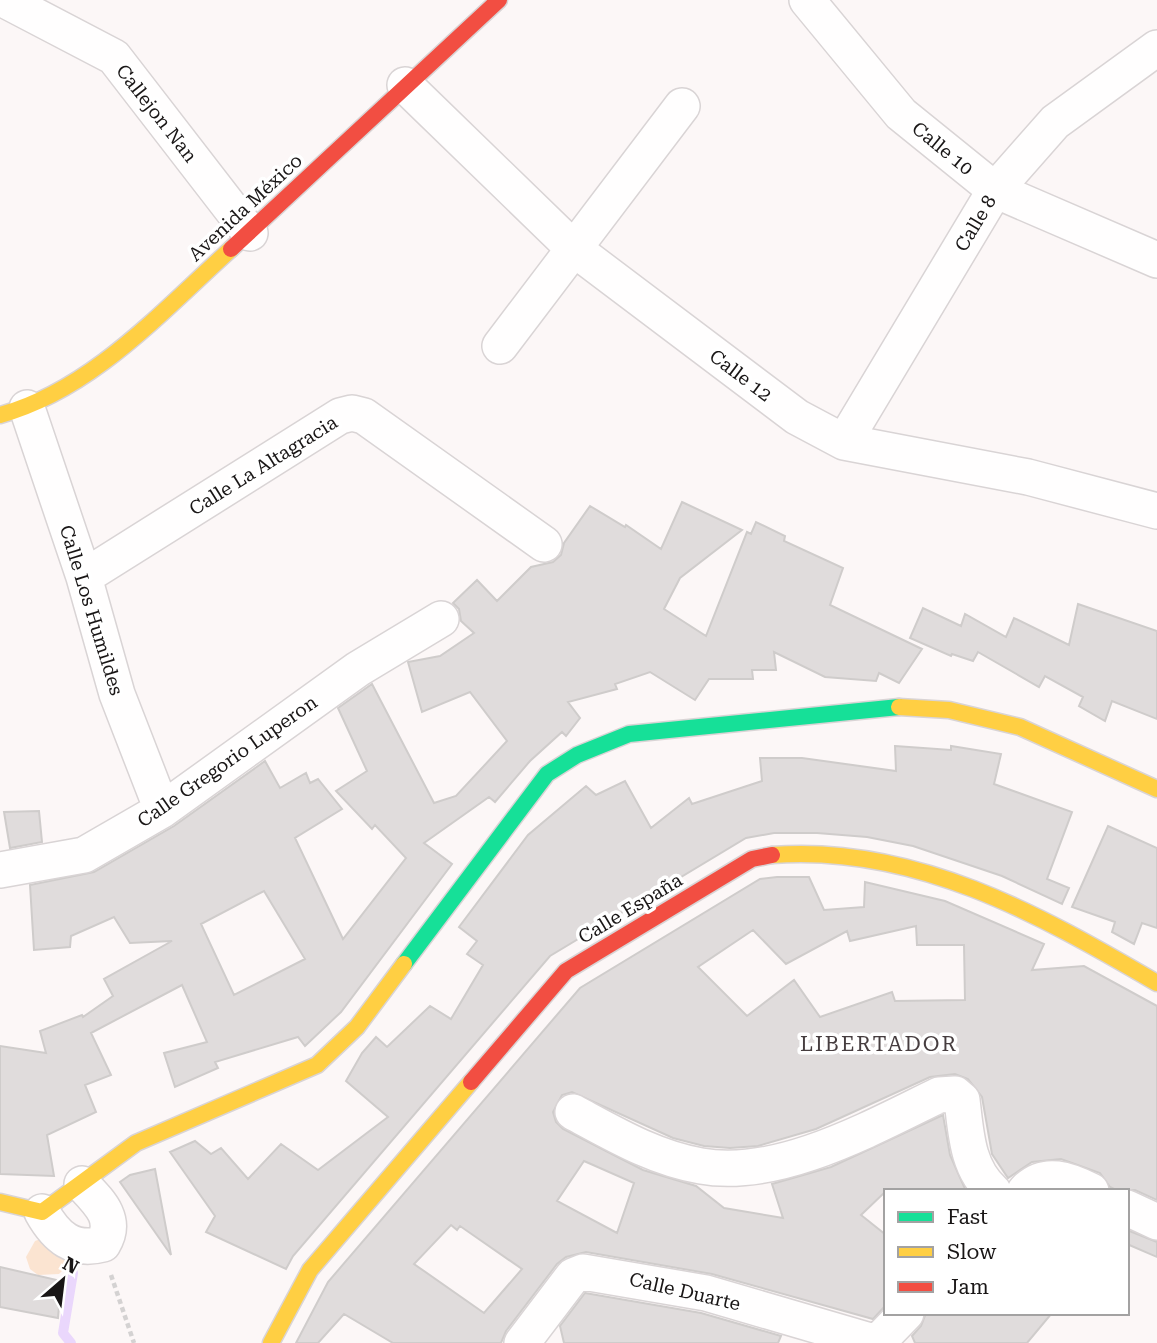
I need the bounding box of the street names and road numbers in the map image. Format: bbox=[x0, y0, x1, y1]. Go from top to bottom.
street label: Callejon Nan bbox=[111, 60, 202, 167]
street label: Calle 10 bbox=[907, 117, 978, 180]
street label: Avenida México bbox=[184, 149, 307, 266]
street label: Calle 8 bbox=[950, 191, 1001, 256]
street label: Calle 12 bbox=[705, 344, 776, 406]
street label: Calle La Altagracia bbox=[185, 410, 342, 520]
street label: Calle Los Humildes bbox=[55, 522, 128, 698]
street label: Calle Gregorio Luperon bbox=[133, 691, 322, 832]
street label: Calle España bbox=[574, 868, 687, 948]
street label: Calle Duarte bbox=[627, 1268, 743, 1315]

